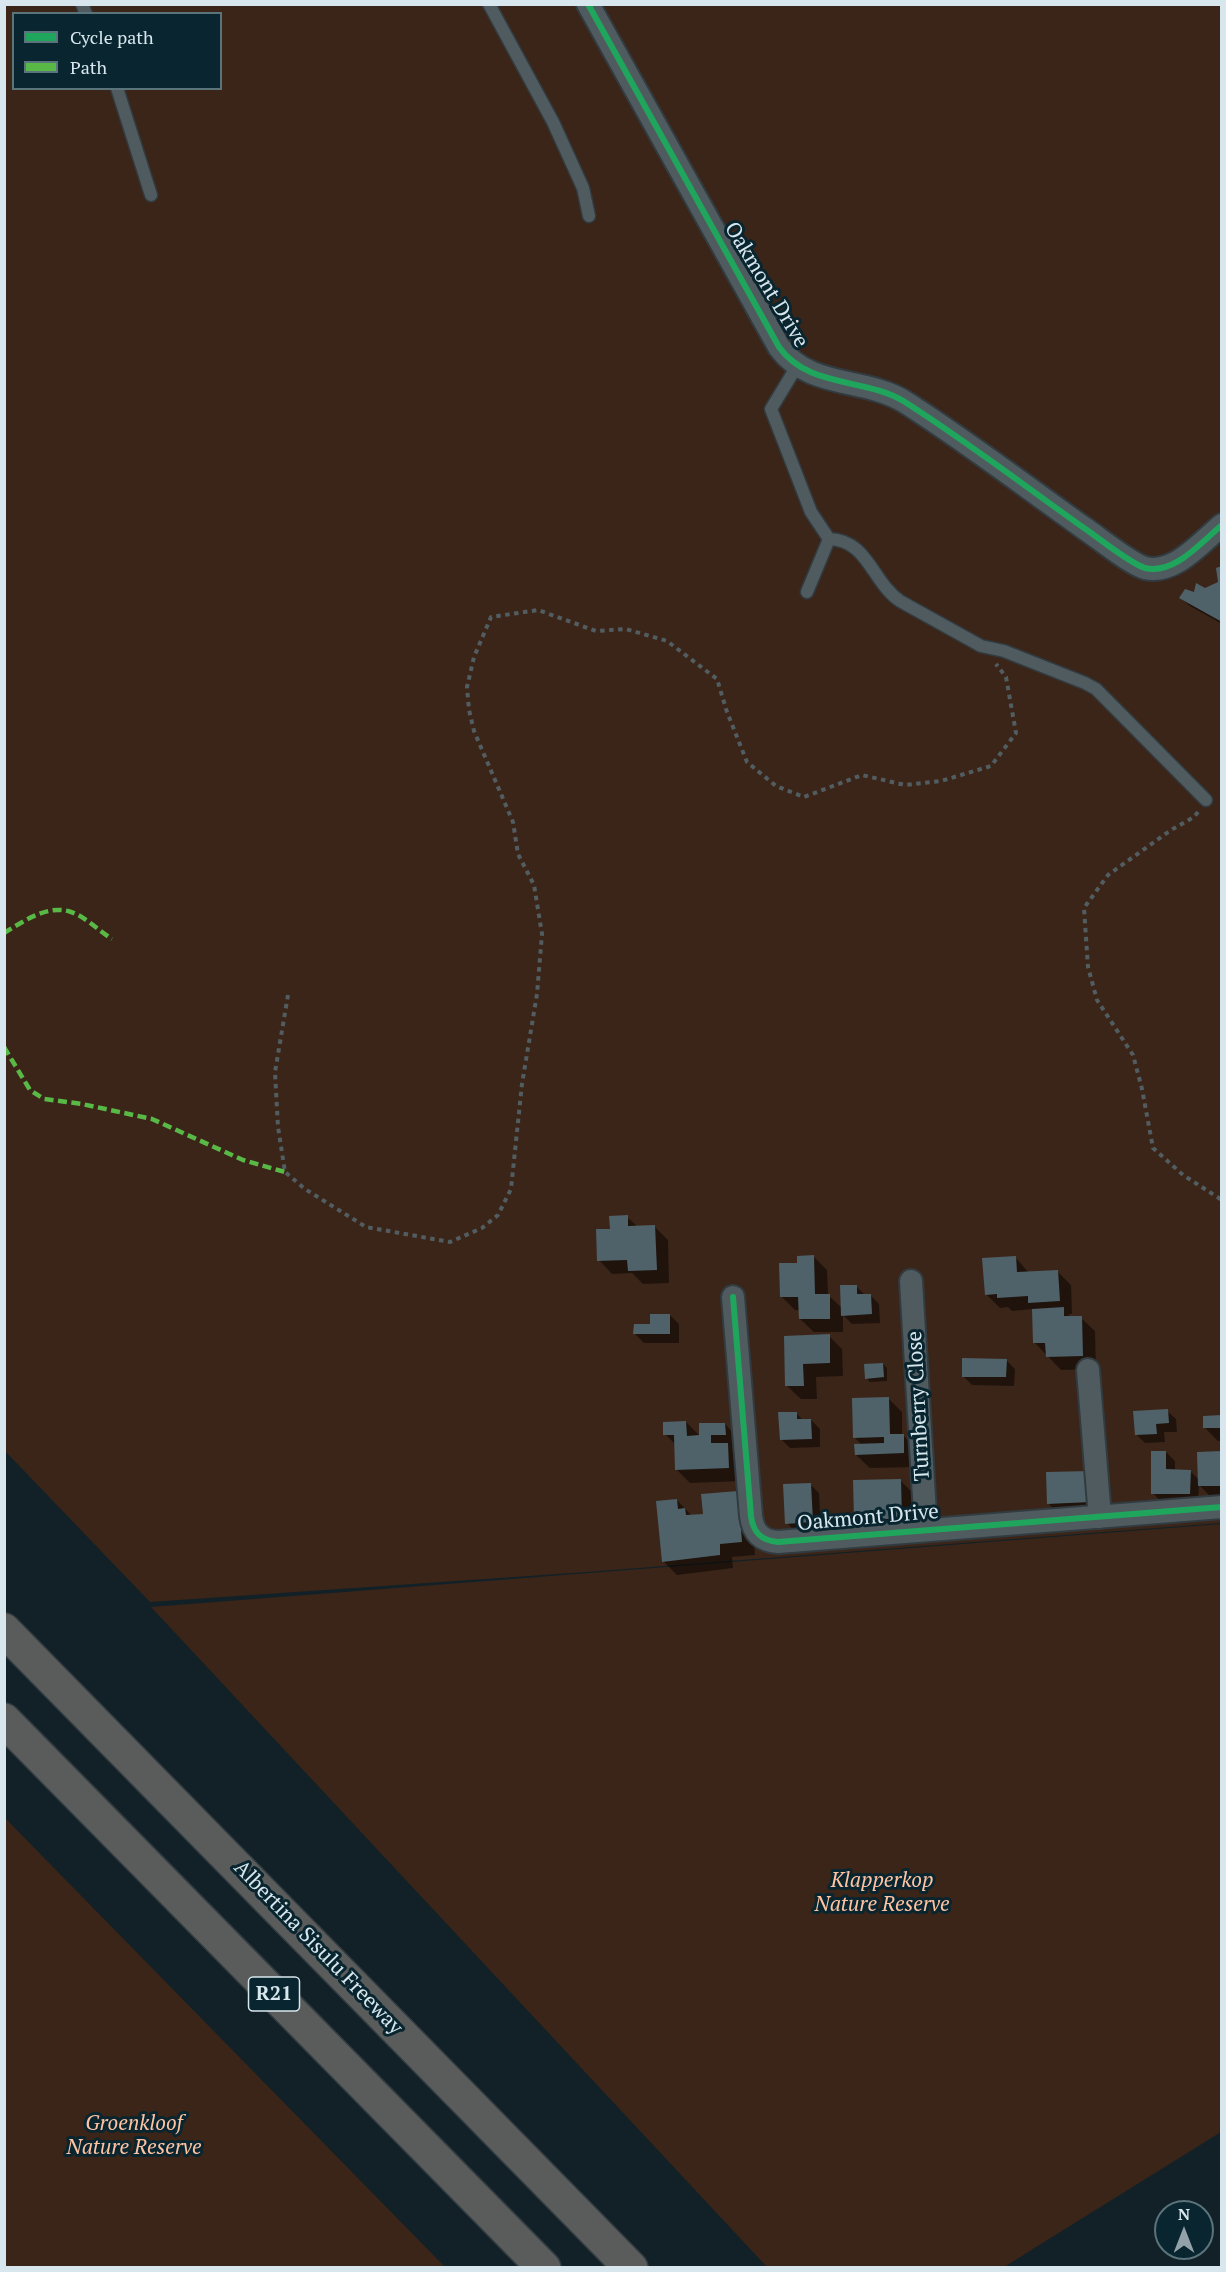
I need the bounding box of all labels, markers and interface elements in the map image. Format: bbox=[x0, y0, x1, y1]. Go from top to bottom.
legend bbox=[12, 12, 222, 90]
text: Cycle path bbox=[70, 25, 154, 49]
text: Path bbox=[70, 55, 107, 79]
street label: Oakmont Drive bbox=[719, 218, 813, 352]
street label: Turnberry Close bbox=[902, 1330, 936, 1482]
street label: Oakmont Drive bbox=[796, 1499, 940, 1537]
street label: Albertina Sisulu Freeway bbox=[228, 1856, 408, 2040]
park label: Klapperkop Nature Reserve bbox=[814, 1868, 950, 1918]
road number: R21 bbox=[248, 1977, 300, 2011]
park label: Groenkloof Nature Reserve bbox=[66, 2111, 202, 2161]
north arrow bbox=[1154, 2200, 1214, 2260]
text: N bbox=[1178, 2203, 1190, 2225]

